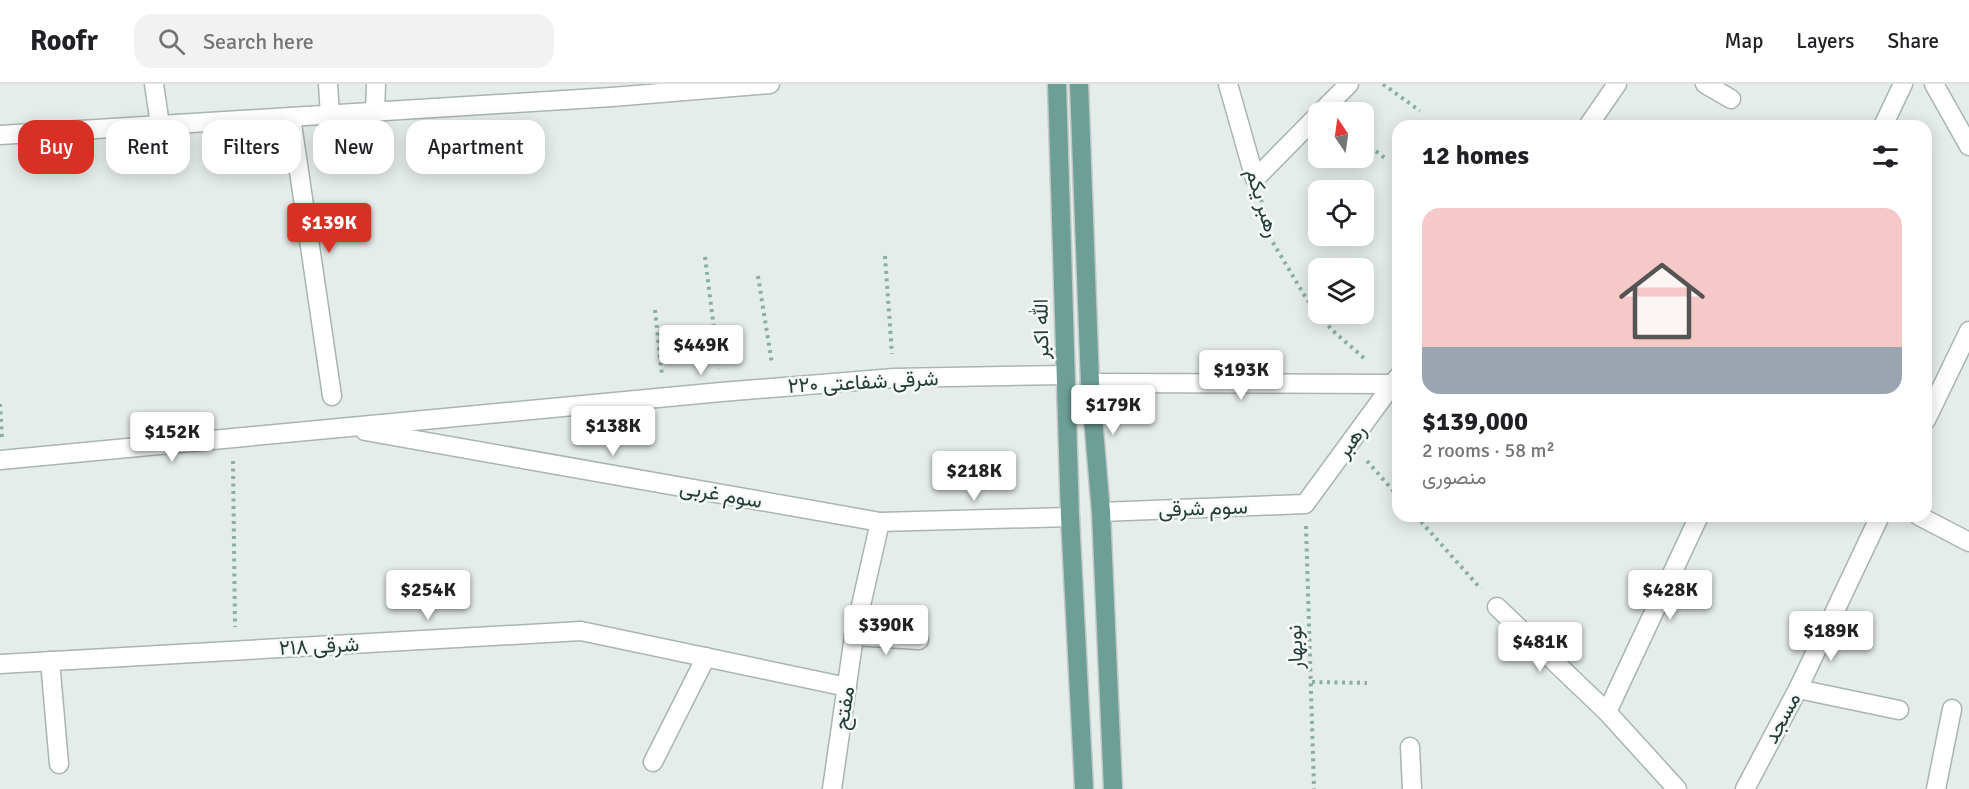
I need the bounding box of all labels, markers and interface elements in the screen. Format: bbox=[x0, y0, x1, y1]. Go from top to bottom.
search box bbox=[134, 14, 554, 68]
text: Roofr bbox=[30, 24, 98, 58]
icon: search bbox=[155, 25, 188, 58]
text: Search here bbox=[203, 28, 314, 55]
text: Map bbox=[1725, 28, 1763, 54]
text: Layers bbox=[1796, 28, 1854, 54]
text: Share bbox=[1887, 28, 1939, 54]
north arrow bbox=[1308, 102, 1374, 168]
map controls bbox=[1308, 102, 1374, 324]
chip: Buy bbox=[18, 120, 94, 174]
chip: Rent bbox=[106, 120, 190, 174]
chip: Filters bbox=[202, 120, 301, 174]
chip: New bbox=[313, 120, 394, 174]
chip: Apartment bbox=[406, 120, 545, 174]
text: 12 homes bbox=[1422, 140, 1529, 172]
icon: filters bbox=[1869, 140, 1902, 173]
street label: رهبر یکم bbox=[1239, 165, 1286, 241]
button: locate bbox=[1308, 180, 1374, 246]
pin: $139K bbox=[287, 203, 371, 254]
text: $139K bbox=[301, 210, 357, 235]
icon: home bbox=[1608, 247, 1716, 355]
button: layers bbox=[1308, 258, 1374, 324]
street label: الله اکبر bbox=[1027, 298, 1055, 361]
pin: $449K bbox=[659, 325, 743, 376]
text: $449K bbox=[673, 332, 729, 357]
pin: $193K bbox=[1199, 350, 1283, 401]
text: $193K bbox=[1213, 357, 1269, 382]
street label: ۲۲۰ شرقی شفاعتی bbox=[787, 365, 939, 399]
pin: $179K bbox=[1071, 385, 1155, 436]
text: $179K bbox=[1085, 392, 1141, 417]
pin: $138K bbox=[571, 406, 655, 457]
text: $139,000 bbox=[1422, 406, 1528, 438]
pin: $152K bbox=[130, 412, 214, 463]
text: $138K bbox=[585, 413, 641, 438]
text: $152K bbox=[144, 419, 200, 444]
street label: رهبر bbox=[1329, 419, 1372, 464]
text: 2 rooms · 58 m² bbox=[1422, 438, 1555, 463]
pin: $218K bbox=[932, 451, 1016, 502]
text: $218K bbox=[946, 458, 1002, 483]
text: منصوری bbox=[1422, 465, 1486, 490]
street label: سوم غربی bbox=[678, 474, 764, 515]
street label: سوم شرقی bbox=[1158, 493, 1248, 524]
pin: $254K bbox=[386, 570, 470, 621]
pin: $428K bbox=[1628, 570, 1712, 621]
text: $254K bbox=[400, 577, 456, 602]
text: $428K bbox=[1642, 577, 1698, 602]
pin: $390K bbox=[844, 605, 928, 656]
pin: $189K bbox=[1789, 611, 1873, 662]
text: $390K bbox=[858, 612, 914, 637]
text: $189K bbox=[1803, 618, 1859, 643]
pin: $481K bbox=[1498, 622, 1582, 673]
street label: نوبهار bbox=[1281, 624, 1309, 671]
text: $481K bbox=[1512, 629, 1568, 654]
street label: ۲۱۸ شرقی bbox=[278, 631, 360, 661]
street label: مفتح bbox=[828, 684, 861, 732]
street label: مسجد bbox=[1758, 688, 1806, 748]

